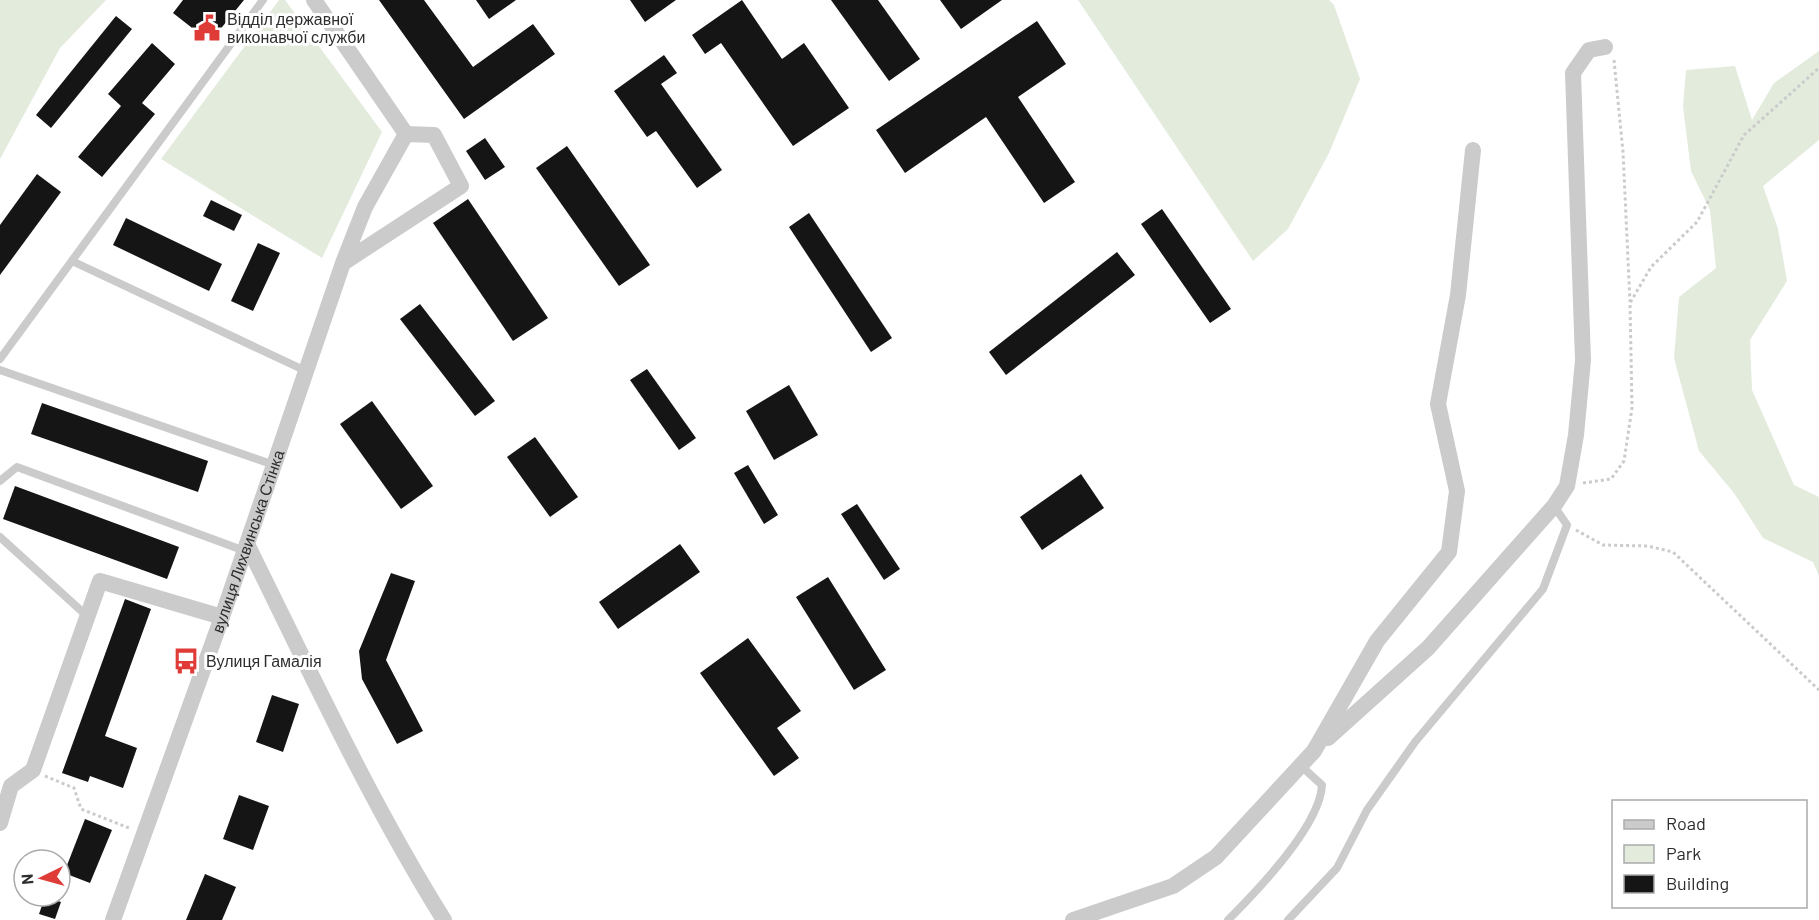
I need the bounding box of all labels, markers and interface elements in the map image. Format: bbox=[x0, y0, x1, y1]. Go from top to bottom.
place label: Відділ державної виконавчої служби bbox=[227, 9, 365, 46]
public building icon: Відділ державної виконавчої служби bbox=[192, 13, 222, 43]
street label: вулиця Лихвинська Стінка bbox=[207, 447, 288, 635]
bus stop icon: Вулиця Гамалія bbox=[171, 646, 201, 676]
place label: Вулиця Гамалія bbox=[206, 651, 322, 670]
legend bbox=[1612, 800, 1807, 908]
text: Road bbox=[1666, 812, 1706, 834]
text: Park bbox=[1666, 842, 1701, 864]
north arrow bbox=[12, 848, 72, 908]
text: Building bbox=[1666, 872, 1729, 894]
text: N bbox=[17, 873, 36, 885]

